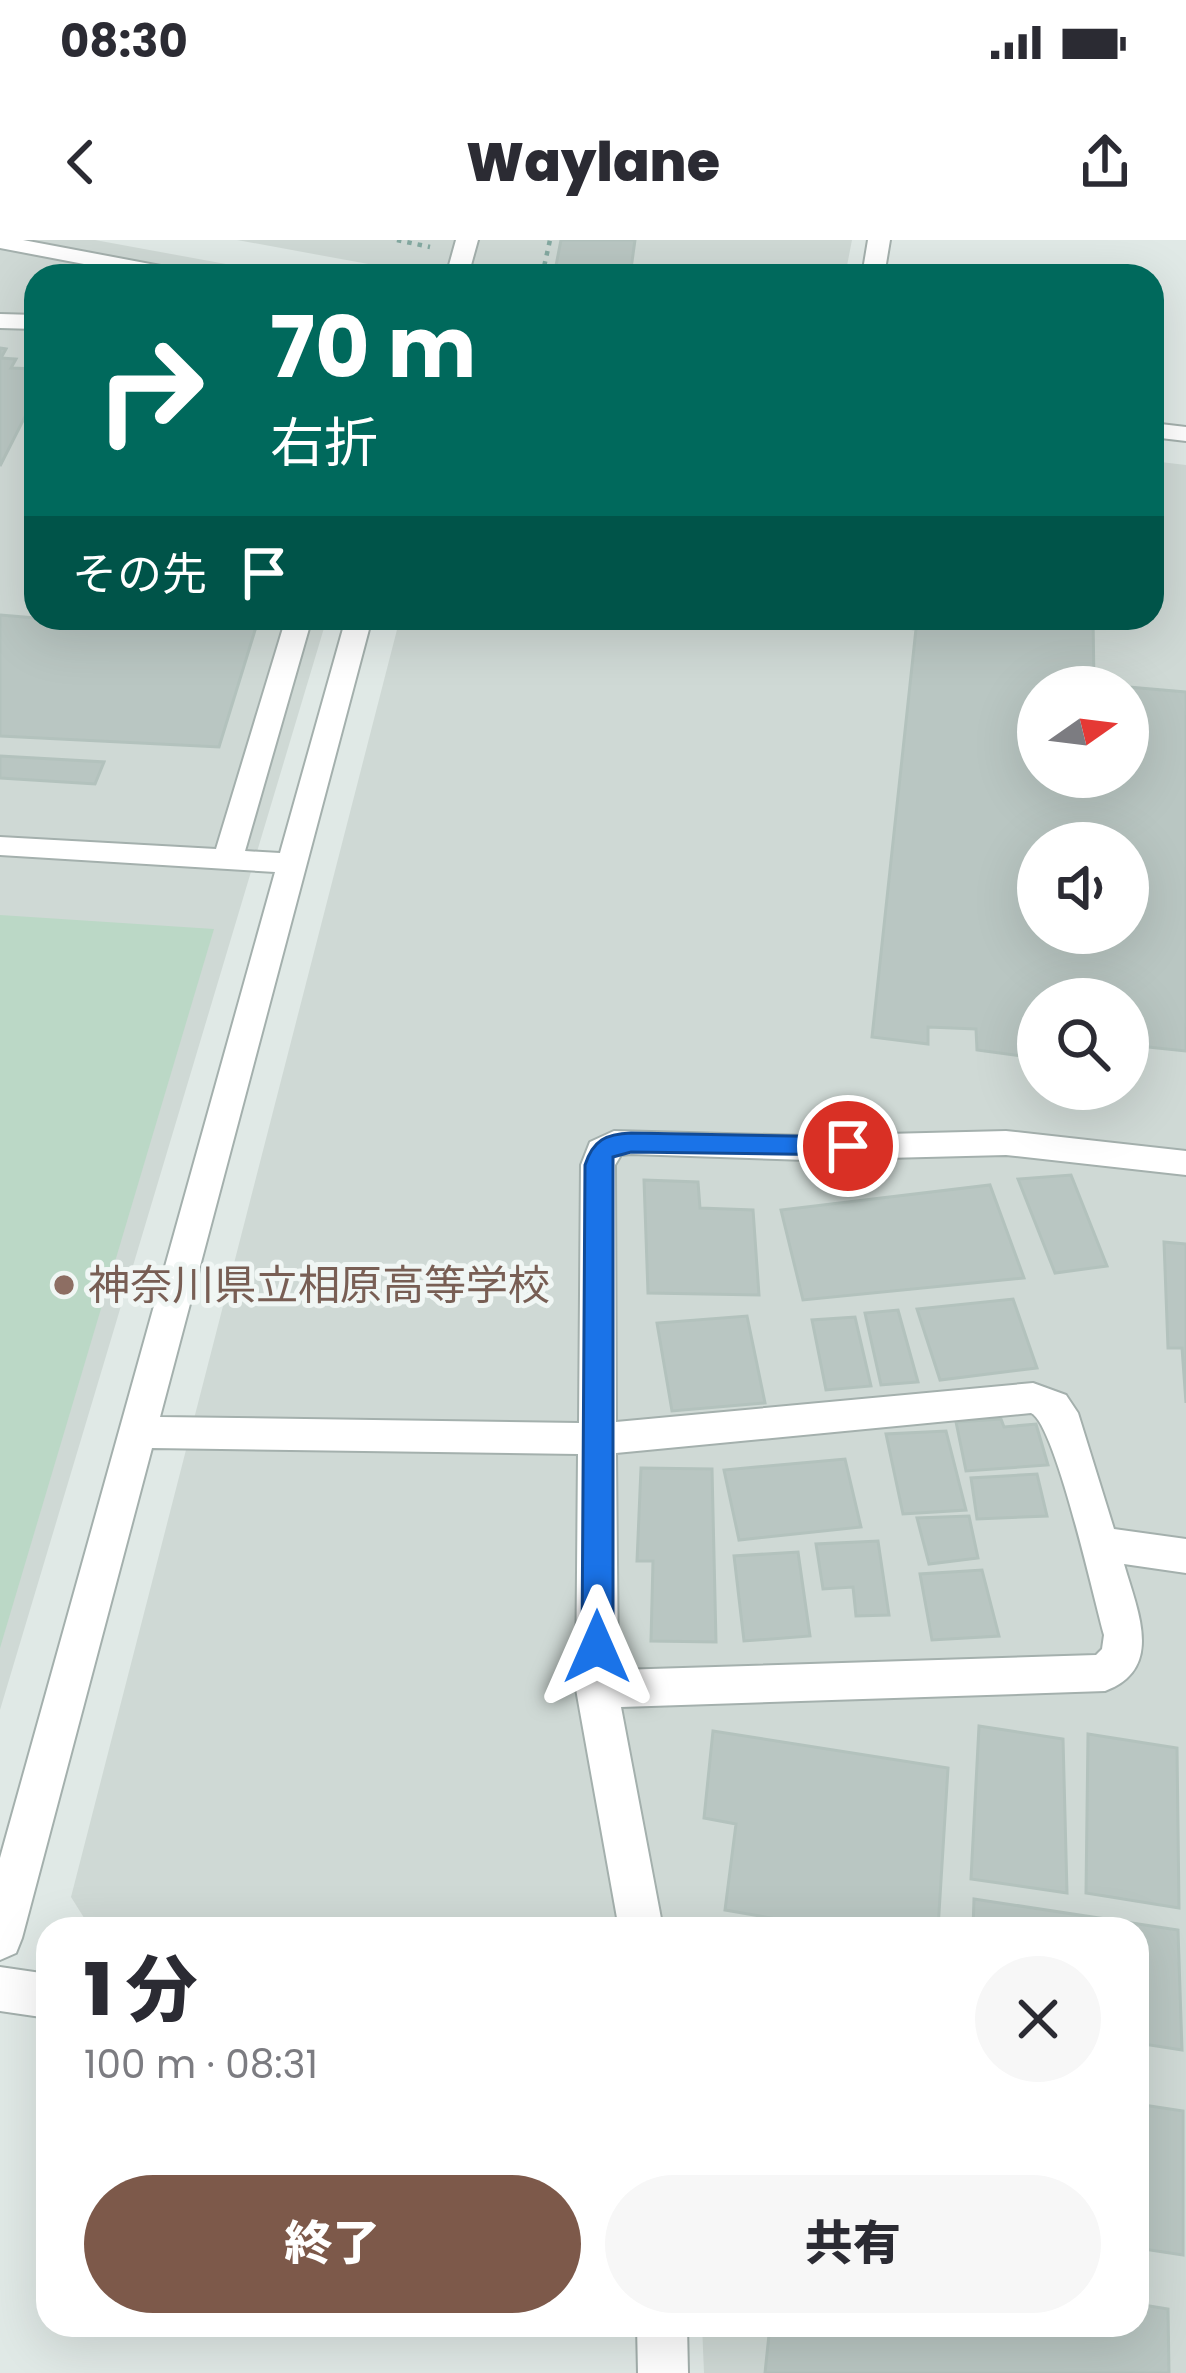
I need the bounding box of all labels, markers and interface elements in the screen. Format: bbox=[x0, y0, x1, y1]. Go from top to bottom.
text: 08:30 bbox=[60, 10, 188, 73]
text: Waylane bbox=[466, 124, 720, 200]
icon: back bbox=[48, 129, 114, 195]
icon: share bbox=[1072, 129, 1138, 195]
text: 70 m bbox=[270, 289, 476, 406]
icon: right bbox=[72, 312, 228, 468]
text: 右折 bbox=[270, 405, 378, 481]
icon: arrive bbox=[231, 540, 297, 606]
text: その先 bbox=[72, 543, 207, 606]
north arrow bbox=[1017, 666, 1149, 798]
map controls bbox=[1017, 666, 1149, 1110]
button: sound bbox=[1017, 822, 1149, 954]
button: search bbox=[1017, 978, 1149, 1110]
pin bbox=[797, 1095, 899, 1197]
icon: arrive bbox=[815, 1113, 881, 1179]
place label: 神奈川県立相原高等学校 bbox=[88, 1256, 550, 1315]
marker: 神奈川県立相原高等学校 bbox=[51, 1272, 77, 1298]
position arrow bbox=[534, 1584, 660, 1710]
text: 1 分 bbox=[84, 1939, 198, 2040]
button: close bbox=[975, 1956, 1101, 2082]
text: 100 m · 08:31 bbox=[84, 2037, 318, 2092]
button: 終了 bbox=[84, 2175, 581, 2313]
button: 共有 bbox=[605, 2175, 1101, 2313]

